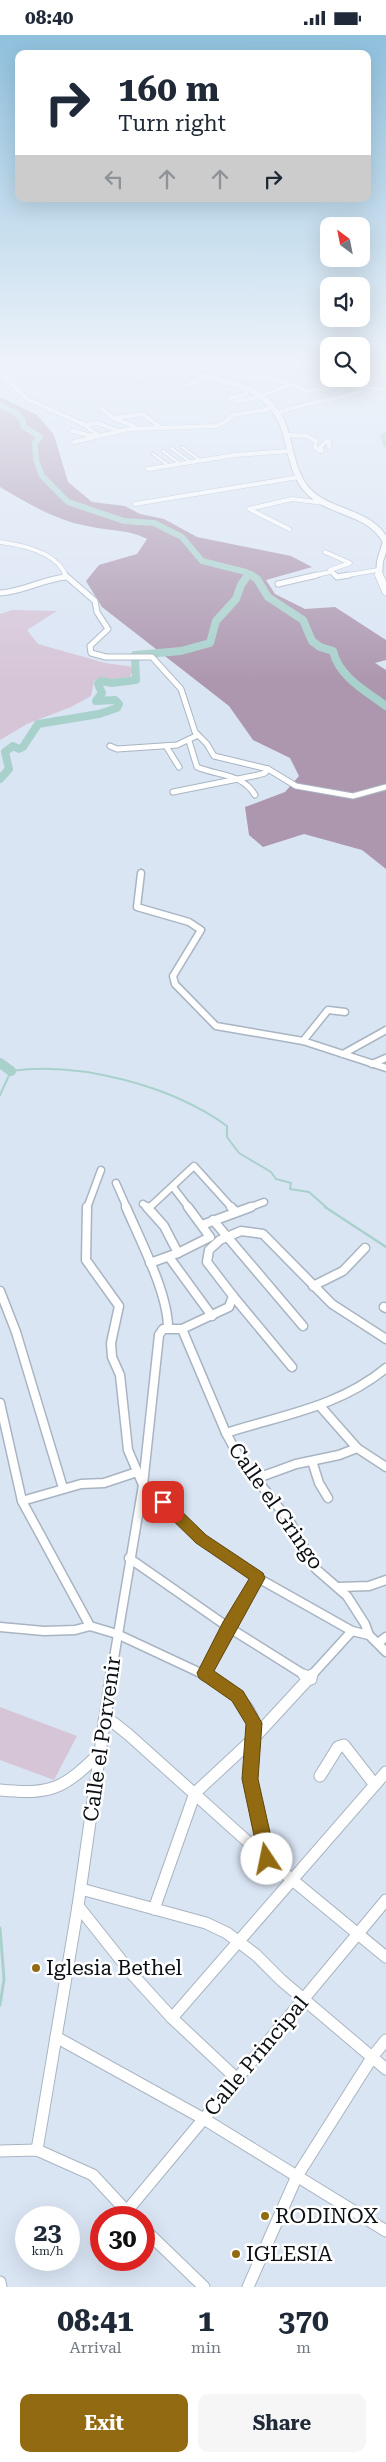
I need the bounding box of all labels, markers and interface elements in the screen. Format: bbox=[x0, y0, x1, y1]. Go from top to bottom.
text: 08:40 bbox=[25, 6, 74, 29]
text: 160 m bbox=[118, 69, 219, 110]
icon: right bbox=[35, 70, 100, 135]
text: Turn right bbox=[118, 111, 226, 136]
icon: left bbox=[100, 165, 128, 193]
icon: ahead bbox=[153, 165, 181, 193]
icon: ahead bbox=[206, 165, 234, 193]
icon: right bbox=[259, 165, 287, 193]
north arrow bbox=[320, 217, 370, 267]
map controls bbox=[320, 217, 370, 387]
button: sound bbox=[320, 277, 370, 327]
button: search bbox=[320, 337, 370, 387]
street label: Calle el Gringo bbox=[223, 1438, 329, 1574]
pin bbox=[142, 1481, 184, 1523]
icon: arrive bbox=[149, 1488, 177, 1516]
street label: Calle el Porvenir bbox=[79, 1655, 126, 1823]
position arrow bbox=[240, 1832, 292, 1884]
place label: Iglesia Bethel bbox=[46, 1956, 183, 1980]
marker: Iglesia Bethel bbox=[30, 1962, 42, 1974]
street label: Calle Principal bbox=[199, 1991, 313, 2121]
place label: RODINOX bbox=[275, 2204, 379, 2228]
speed limit sign: 30 bbox=[90, 2206, 155, 2271]
marker: RODINOX bbox=[259, 2210, 271, 2222]
text: 23 bbox=[33, 2218, 62, 2247]
place label: IGLESIA bbox=[246, 2242, 333, 2266]
text: km/h bbox=[31, 2244, 64, 2258]
marker: IGLESIA bbox=[230, 2248, 242, 2260]
text: 08:41 bbox=[57, 2303, 134, 2338]
text: 1 bbox=[198, 2303, 214, 2338]
text: 370 bbox=[278, 2303, 329, 2338]
text: Arrival bbox=[70, 2338, 122, 2357]
text: min bbox=[191, 2338, 221, 2357]
text: m bbox=[296, 2338, 311, 2357]
button: Exit bbox=[20, 2394, 188, 2452]
button: Share bbox=[198, 2394, 366, 2452]

